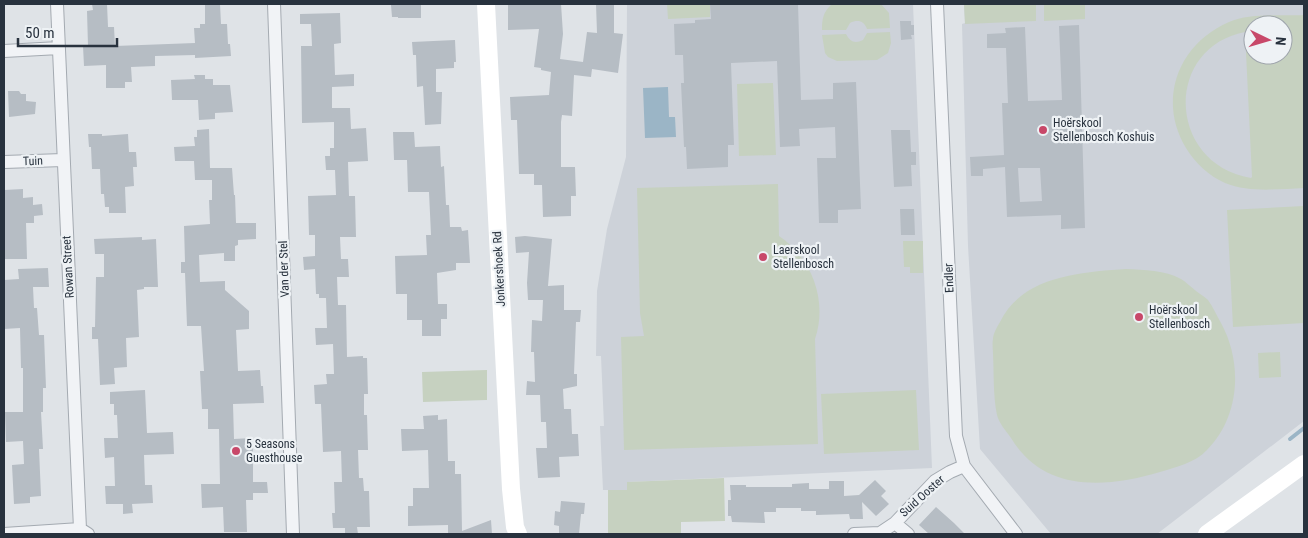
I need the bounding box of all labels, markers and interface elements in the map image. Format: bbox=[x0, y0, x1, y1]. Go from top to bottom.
scale bar bbox=[18, 15, 116, 47]
north arrow bbox=[1243, 15, 1293, 65]
text: 50 m bbox=[25, 24, 55, 42]
text: N bbox=[1273, 36, 1289, 46]
place label: Hoërskool Stellenbosch Koshuis bbox=[1053, 116, 1155, 144]
marker: Hoërskool Stellenbosch Koshuis bbox=[1037, 124, 1049, 136]
street label: Tuin bbox=[23, 154, 43, 168]
street label: Jonkershoek Rd bbox=[490, 231, 508, 307]
street label: Rowan Street bbox=[59, 235, 77, 299]
street label: Van der Stel bbox=[276, 240, 292, 298]
place label: Laerskool Stellenbosch bbox=[773, 243, 834, 271]
marker: Laerskool Stellenbosch bbox=[757, 251, 769, 263]
street label: Endler bbox=[941, 263, 957, 293]
place label: Hoërskool Stellenbosch bbox=[1149, 303, 1210, 331]
marker: Hoërskool Stellenbosch bbox=[1133, 311, 1145, 323]
place label: 5 Seasons Guesthouse bbox=[246, 437, 303, 465]
marker: 5 Seasons Guesthouse bbox=[230, 445, 242, 457]
street label: Suid Ooster bbox=[897, 472, 947, 520]

